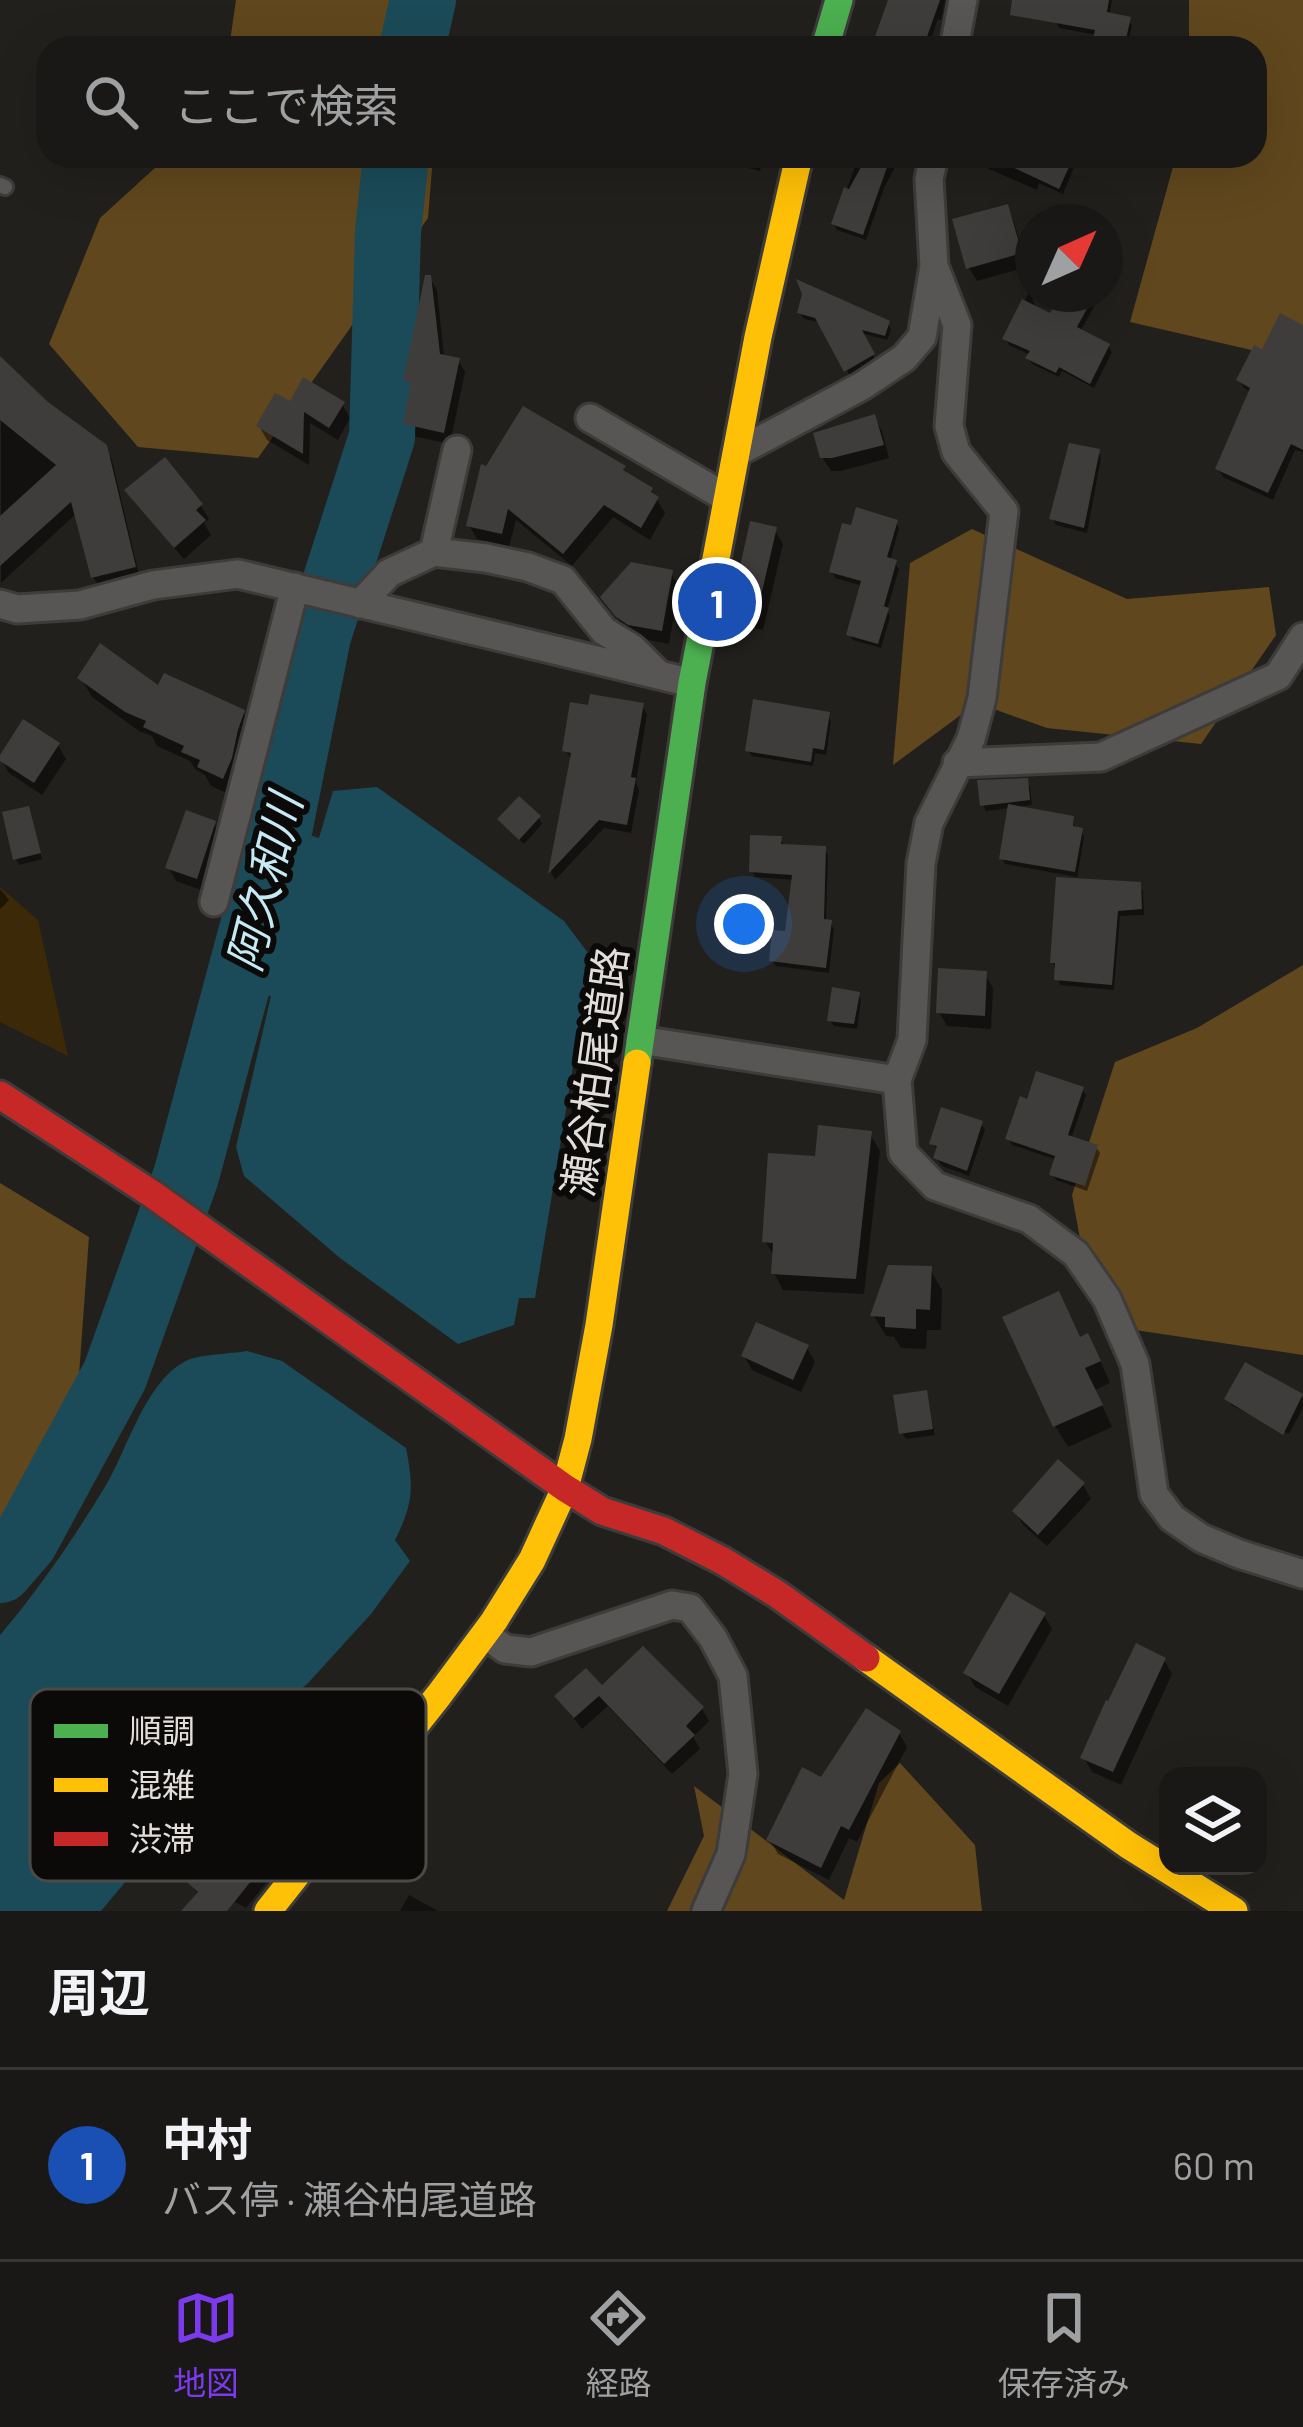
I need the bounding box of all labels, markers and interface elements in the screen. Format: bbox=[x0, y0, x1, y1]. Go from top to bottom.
search box bbox=[36, 36, 1267, 168]
icon: search bbox=[78, 69, 144, 135]
text: ここで検索 bbox=[174, 77, 399, 131]
north arrow bbox=[1015, 204, 1123, 312]
pin: 1 bbox=[678, 557, 756, 647]
water label: 阿久和川 bbox=[215, 784, 312, 976]
your location bbox=[714, 894, 774, 954]
street label: 瀬谷柏尾道路 bbox=[551, 943, 635, 1199]
legend bbox=[30, 1689, 426, 1881]
text: 順調 bbox=[129, 1710, 195, 1750]
text: 混雑 bbox=[129, 1764, 195, 1804]
map controls bbox=[1159, 1767, 1267, 1875]
button: layers bbox=[1159, 1767, 1267, 1875]
text: 渋滞 bbox=[129, 1818, 195, 1858]
text: 周辺 bbox=[48, 1960, 150, 2021]
text: 中村 bbox=[162, 2111, 252, 2165]
text: 1 bbox=[80, 2141, 94, 2188]
text: 60 m bbox=[1173, 2141, 1255, 2188]
text: バス停 · 瀬谷柏尾道路 bbox=[162, 2175, 537, 2222]
tab: 地図 bbox=[173, 2285, 239, 2405]
tab: 経路 bbox=[585, 2285, 651, 2405]
tab: 保存済み bbox=[998, 2285, 1130, 2405]

